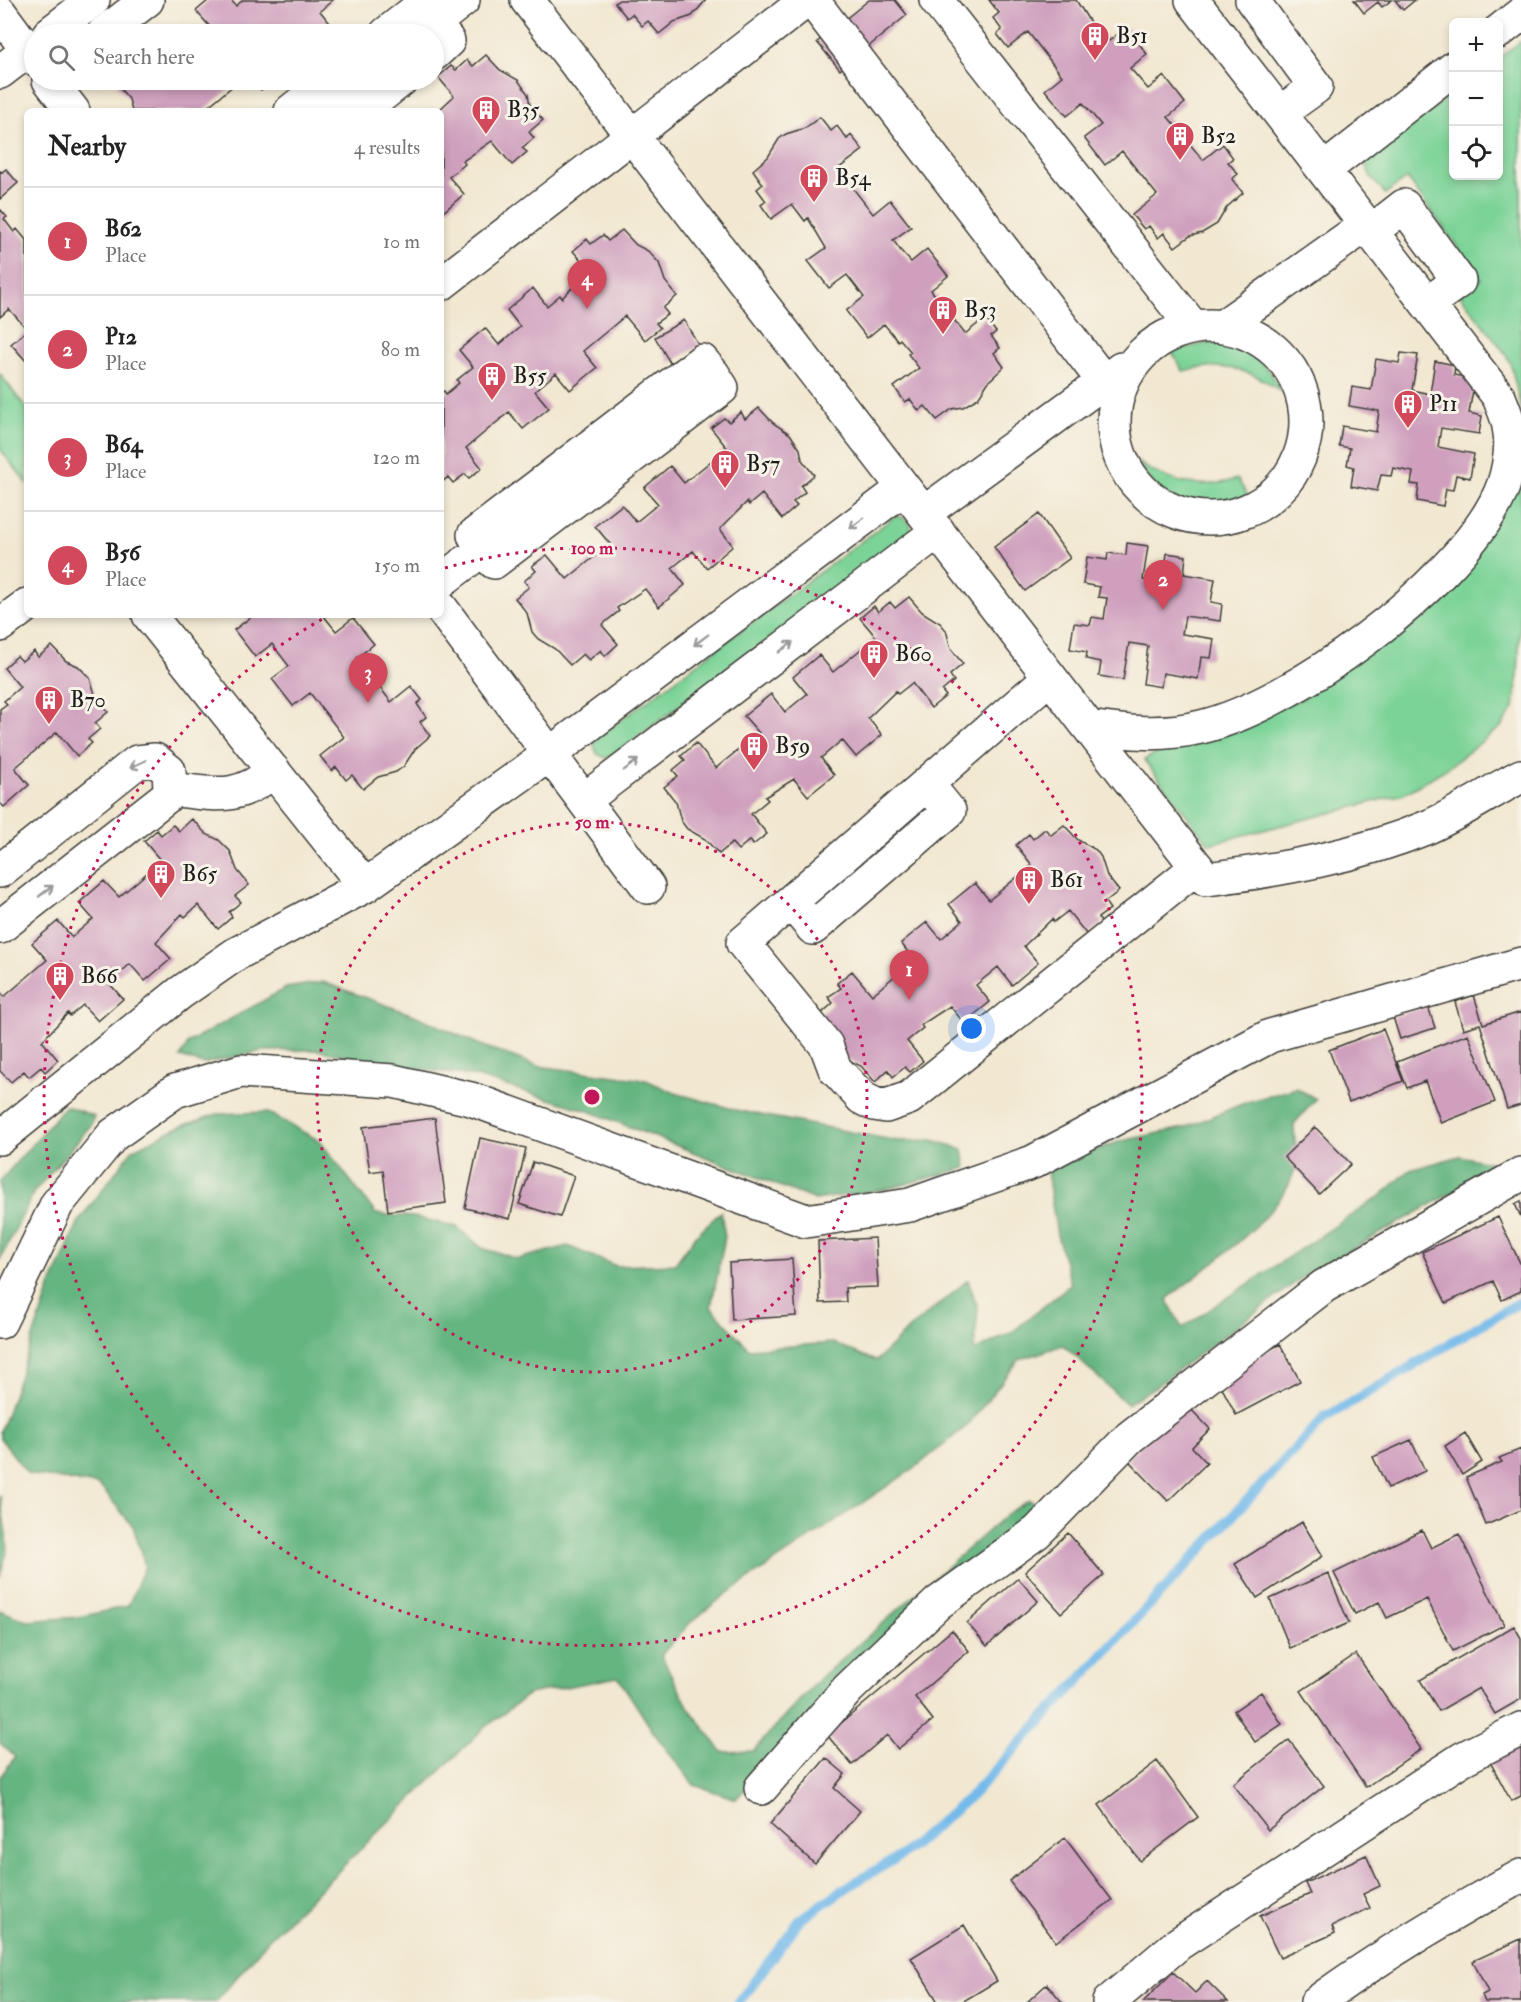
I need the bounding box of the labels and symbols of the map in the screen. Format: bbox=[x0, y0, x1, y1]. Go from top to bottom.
building icon: B51 bbox=[1079, 20, 1111, 62]
place label: B51 bbox=[1116, 22, 1148, 50]
building icon: B35 bbox=[470, 94, 502, 136]
place label: B35 bbox=[507, 96, 540, 124]
building icon: B52 bbox=[1164, 120, 1196, 162]
place label: B52 bbox=[1201, 122, 1236, 150]
building icon: B54 bbox=[798, 162, 830, 204]
place label: B54 bbox=[835, 164, 872, 192]
pin: 4 bbox=[568, 260, 606, 309]
building icon: B53 bbox=[927, 294, 959, 336]
place label: B53 bbox=[964, 296, 997, 324]
building icon: B55 bbox=[476, 360, 508, 402]
place label: B55 bbox=[513, 362, 547, 390]
building icon: P11 bbox=[1392, 388, 1424, 430]
place label: P11 bbox=[1429, 390, 1458, 418]
building icon: B57 bbox=[709, 448, 741, 490]
place label: B57 bbox=[746, 450, 780, 478]
one-way arrow bbox=[849, 516, 865, 529]
text: 100 m bbox=[571, 537, 614, 560]
pin: 2 bbox=[1144, 560, 1182, 610]
one-way arrow bbox=[694, 634, 710, 646]
building icon: B60 bbox=[858, 638, 890, 680]
one-way arrow bbox=[777, 640, 793, 653]
place label: B60 bbox=[895, 640, 932, 668]
pin: 3 bbox=[348, 654, 388, 703]
building icon: B70 bbox=[33, 684, 65, 726]
place label: B70 bbox=[70, 686, 106, 714]
building icon: B59 bbox=[738, 730, 770, 772]
place label: B59 bbox=[775, 732, 810, 760]
one-way arrow bbox=[129, 758, 147, 770]
one-way arrow bbox=[622, 758, 638, 771]
text: 50 m bbox=[575, 811, 610, 834]
building icon: B65 bbox=[145, 858, 177, 900]
place label: B65 bbox=[182, 860, 218, 888]
building icon: B61 bbox=[1013, 864, 1045, 906]
place label: B61 bbox=[1050, 866, 1083, 894]
one-way arrow bbox=[38, 885, 54, 898]
pin: 1 bbox=[890, 950, 928, 1000]
building icon: B66 bbox=[44, 960, 76, 1002]
place label: B66 bbox=[81, 962, 120, 990]
your location bbox=[957, 1014, 986, 1043]
centre of rings bbox=[582, 1087, 602, 1107]

